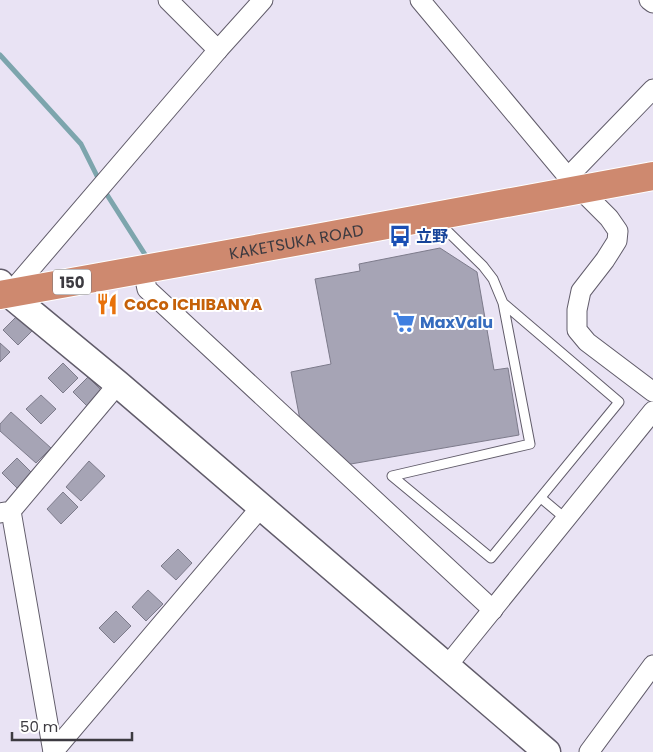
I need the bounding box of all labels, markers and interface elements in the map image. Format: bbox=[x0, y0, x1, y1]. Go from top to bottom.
street label: KAKETSUKA ROAD bbox=[227, 218, 365, 265]
bus stop icon: 立野 bbox=[387, 223, 413, 249]
place label: 立野 bbox=[416, 225, 448, 248]
road number: 150 bbox=[53, 270, 91, 294]
restaurant icon: CoCo ICHIBANYA bbox=[94, 291, 120, 317]
place label: CoCo ICHIBANYA bbox=[124, 293, 263, 316]
supermarket icon: MaxValu bbox=[391, 309, 417, 335]
place label: MaxValu bbox=[420, 311, 493, 334]
scale bar bbox=[12, 710, 132, 742]
text: 50 m bbox=[20, 716, 58, 737]

